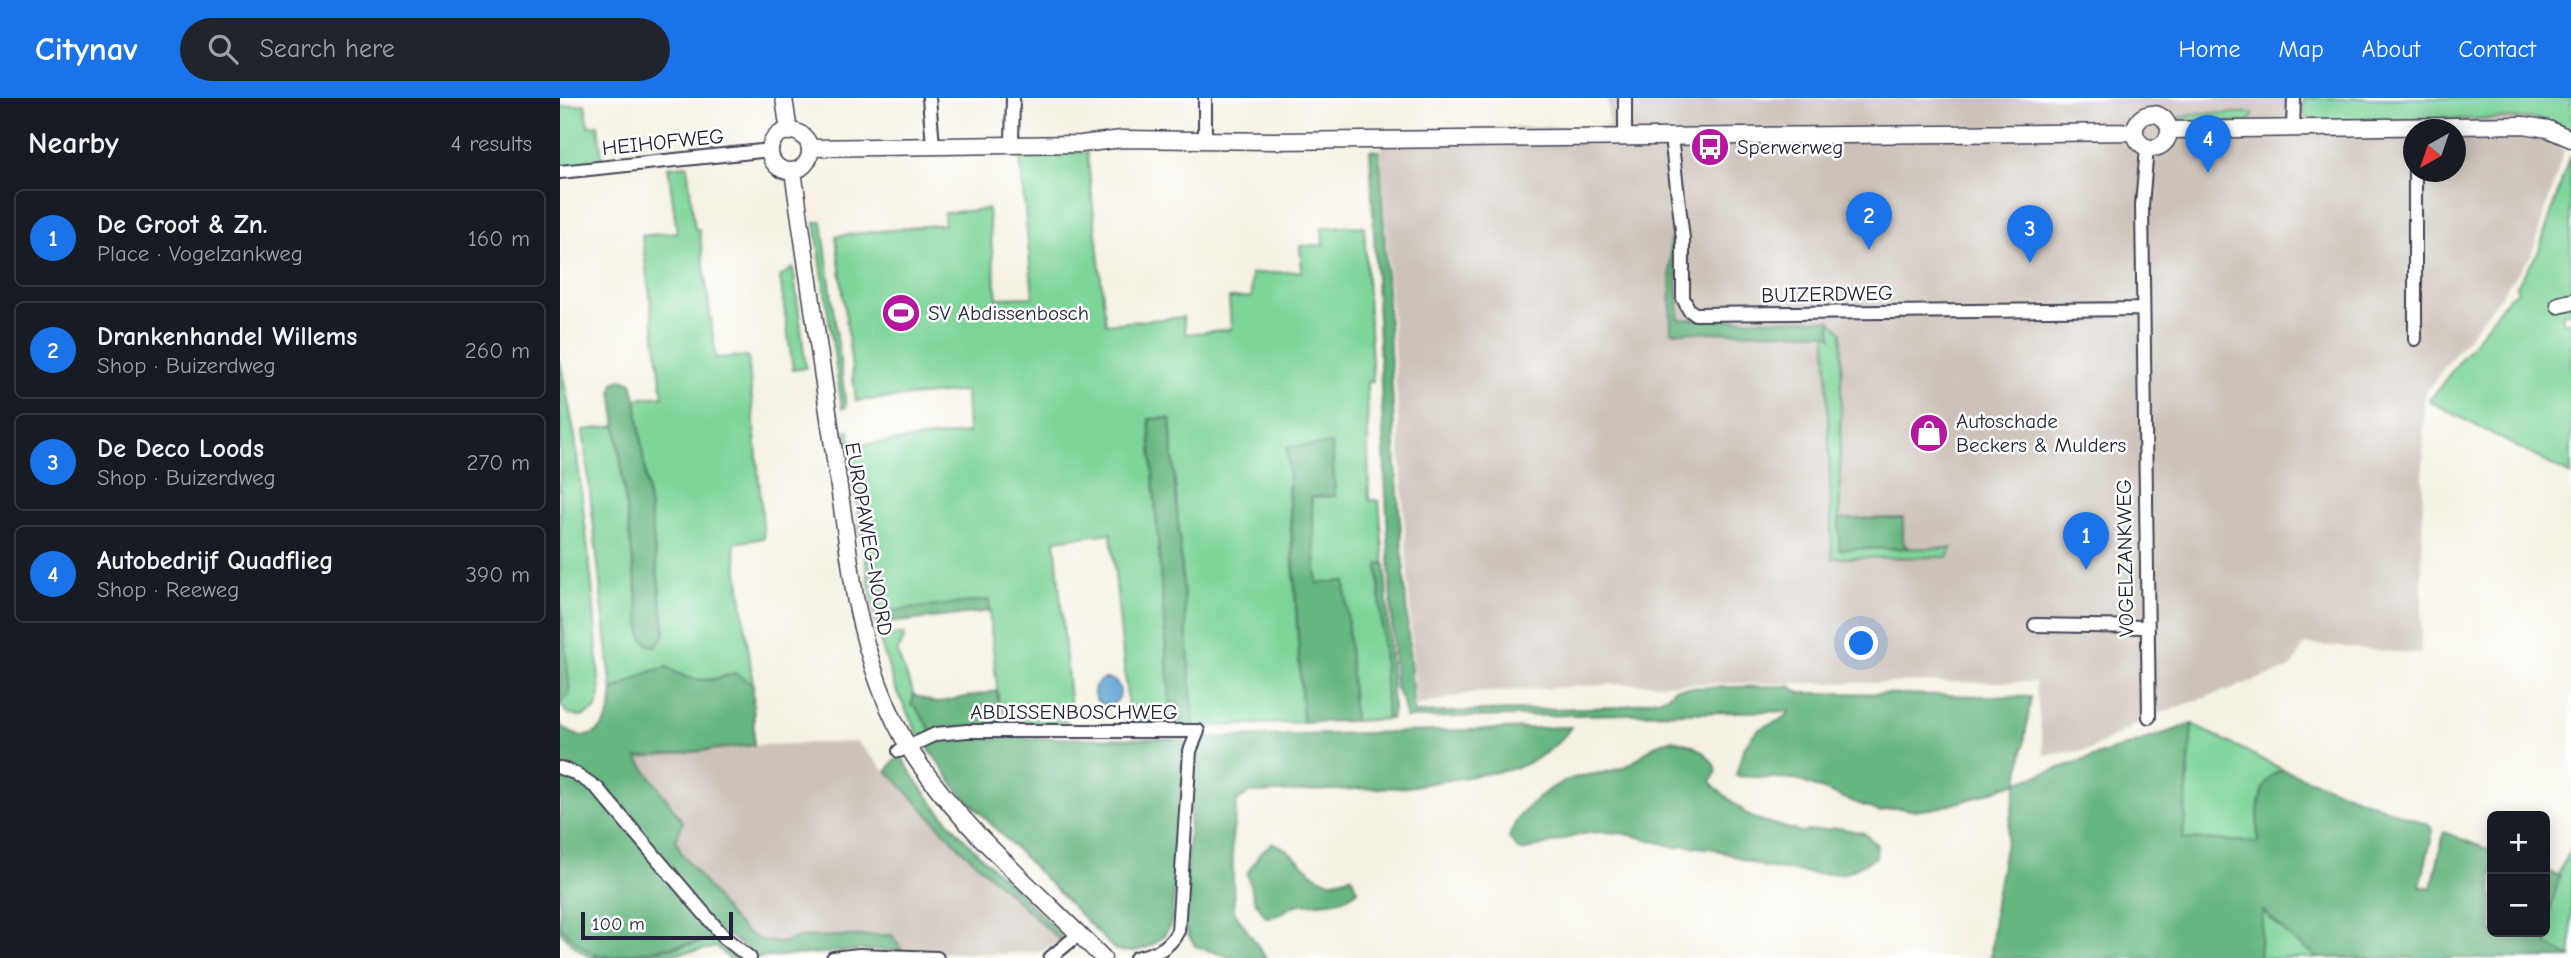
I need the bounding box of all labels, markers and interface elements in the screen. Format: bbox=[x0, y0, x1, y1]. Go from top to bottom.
search box bbox=[180, 18, 670, 81]
text: Citynav bbox=[35, 30, 138, 68]
icon: search bbox=[204, 30, 242, 68]
text: Search here bbox=[260, 34, 395, 64]
text: Home bbox=[2179, 35, 2240, 63]
text: Map bbox=[2278, 35, 2324, 63]
text: About bbox=[2362, 35, 2420, 63]
text: Contact bbox=[2458, 35, 2536, 63]
pin: 4 bbox=[2185, 115, 2231, 173]
north arrow bbox=[2403, 119, 2466, 182]
street label: HEIHOFWEG bbox=[601, 124, 725, 160]
text: Nearby bbox=[28, 126, 119, 161]
bus stop icon: Sperwerweg bbox=[1689, 126, 1731, 168]
text: 4 results bbox=[450, 130, 532, 157]
place label: Sperwerweg bbox=[1737, 135, 1843, 159]
pin: 2 bbox=[1846, 192, 1892, 250]
pin: 3 bbox=[2007, 205, 2053, 263]
text: De Groot & Zn. bbox=[97, 210, 268, 240]
text: 1 bbox=[48, 225, 58, 252]
text: 160 m bbox=[468, 225, 530, 252]
text: Place · Vogelzankweg bbox=[97, 240, 303, 267]
street label: BUIZERDWEG bbox=[1761, 281, 1893, 307]
sports icon: SV Abdissenbosch bbox=[880, 292, 922, 334]
place label: SV Abdissenbosch bbox=[928, 301, 1089, 325]
text: Drankenhandel Willems bbox=[97, 322, 357, 352]
text: 2 bbox=[47, 337, 59, 364]
text: 260 m bbox=[465, 337, 530, 364]
text: Shop · Buizerdweg bbox=[97, 352, 276, 379]
place label: Autoschade Beckers & Mulders bbox=[1956, 409, 2126, 457]
shop icon: Autoschade Beckers & Mulders bbox=[1908, 412, 1950, 454]
text: De Deco Loods bbox=[97, 434, 264, 464]
street label: EUROPAWEG-NOORD bbox=[840, 440, 898, 638]
text: 3 bbox=[47, 449, 59, 476]
text: 270 m bbox=[466, 449, 530, 476]
text: Shop · Buizerdweg bbox=[97, 464, 276, 491]
street label: VOGELZANKWEG bbox=[2112, 479, 2138, 637]
pin: 1 bbox=[2063, 512, 2109, 570]
text: Autobedrijf Quadflieg bbox=[97, 546, 333, 576]
text: 4 bbox=[48, 561, 58, 588]
text: 390 m bbox=[465, 561, 530, 588]
text: Shop · Reeweg bbox=[97, 576, 239, 603]
your location bbox=[1844, 626, 1878, 660]
street label: ABDISSENBOSCHWEG bbox=[970, 700, 1178, 724]
map controls bbox=[2487, 811, 2550, 937]
button: + bbox=[2487, 811, 2550, 874]
button: − bbox=[2487, 874, 2550, 937]
scale bar bbox=[581, 909, 733, 941]
text: 100 m bbox=[592, 913, 645, 935]

